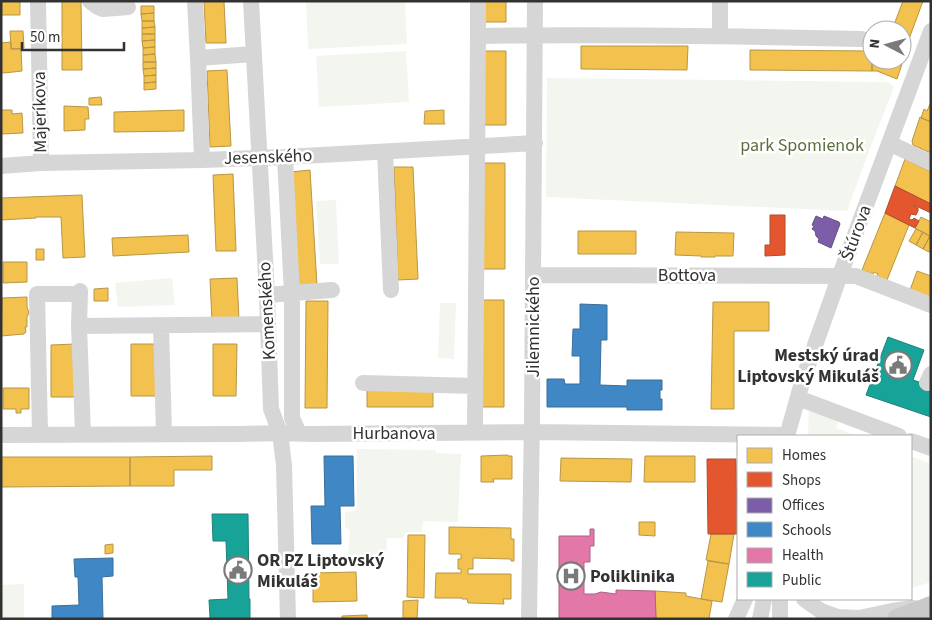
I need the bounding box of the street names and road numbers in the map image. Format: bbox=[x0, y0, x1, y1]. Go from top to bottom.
street label: Majeríkova bbox=[27, 71, 53, 153]
street label: Jesenského bbox=[223, 143, 313, 171]
street label: Štúrova bbox=[834, 202, 878, 264]
street label: Komenského bbox=[252, 261, 282, 361]
street label: Bottova bbox=[658, 263, 716, 288]
street label: Jilemnického bbox=[521, 276, 546, 378]
street label: Hurbanova bbox=[352, 421, 436, 446]

